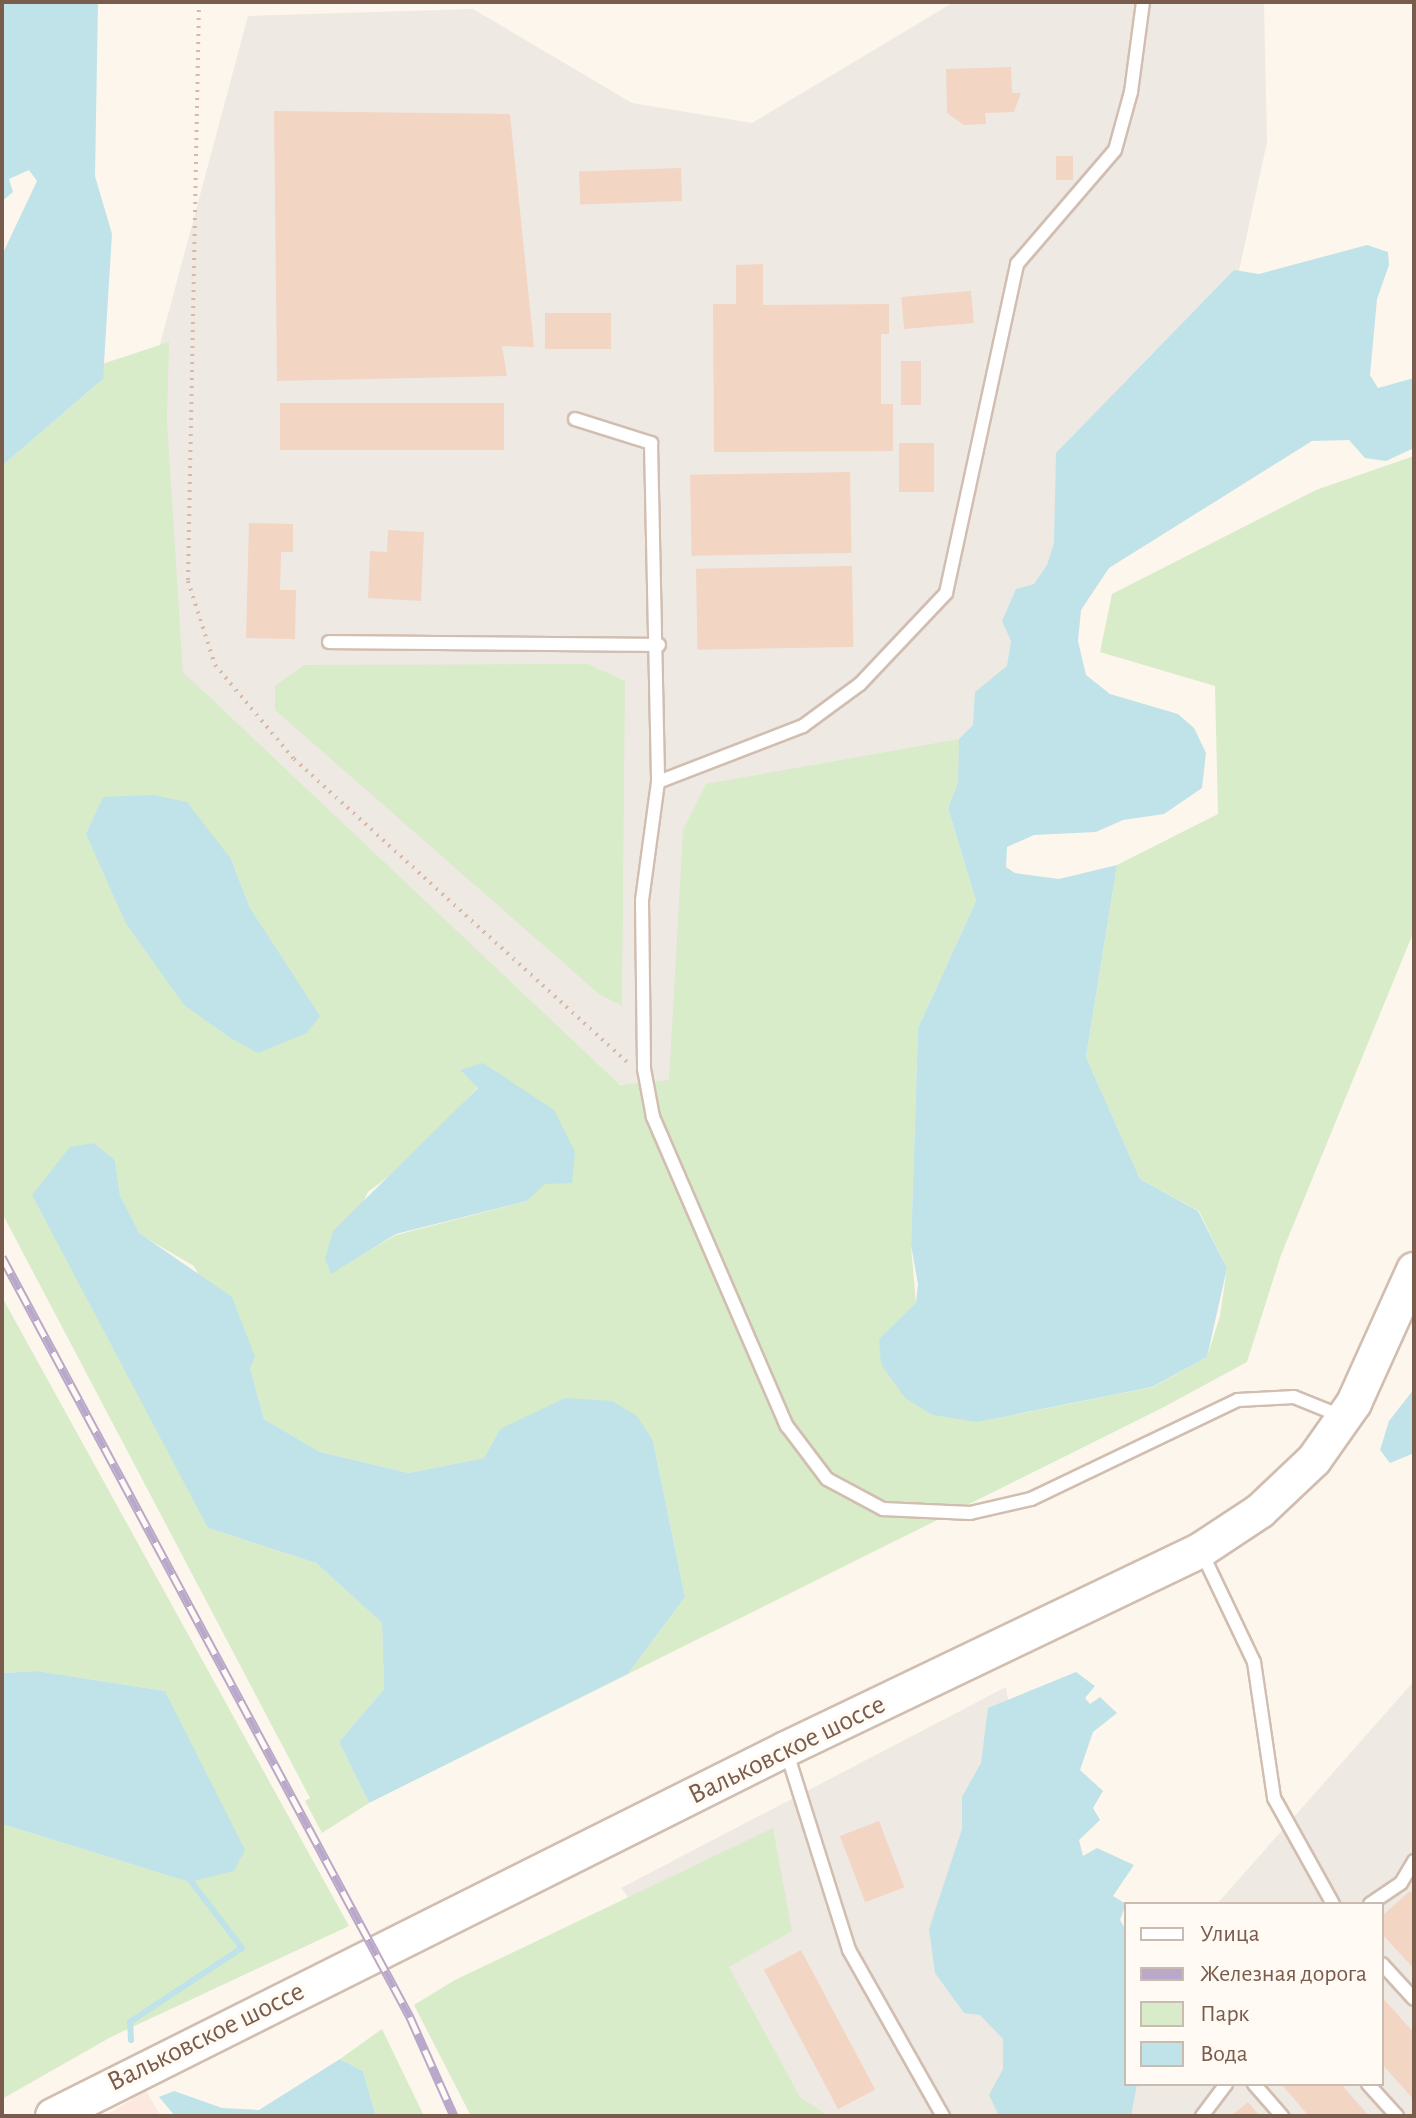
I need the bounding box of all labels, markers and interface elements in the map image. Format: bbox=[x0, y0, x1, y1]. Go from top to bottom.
street label: Вальковское шоссе bbox=[683, 1688, 891, 1812]
legend bbox=[1124, 1902, 1384, 2086]
text: Улица bbox=[1200, 1922, 1260, 1946]
text: Железная дорога bbox=[1200, 1962, 1367, 1986]
street label: Вальковское шоссе bbox=[102, 1975, 310, 2099]
text: Парк bbox=[1200, 2002, 1249, 2026]
text: Вода bbox=[1200, 2042, 1248, 2066]

